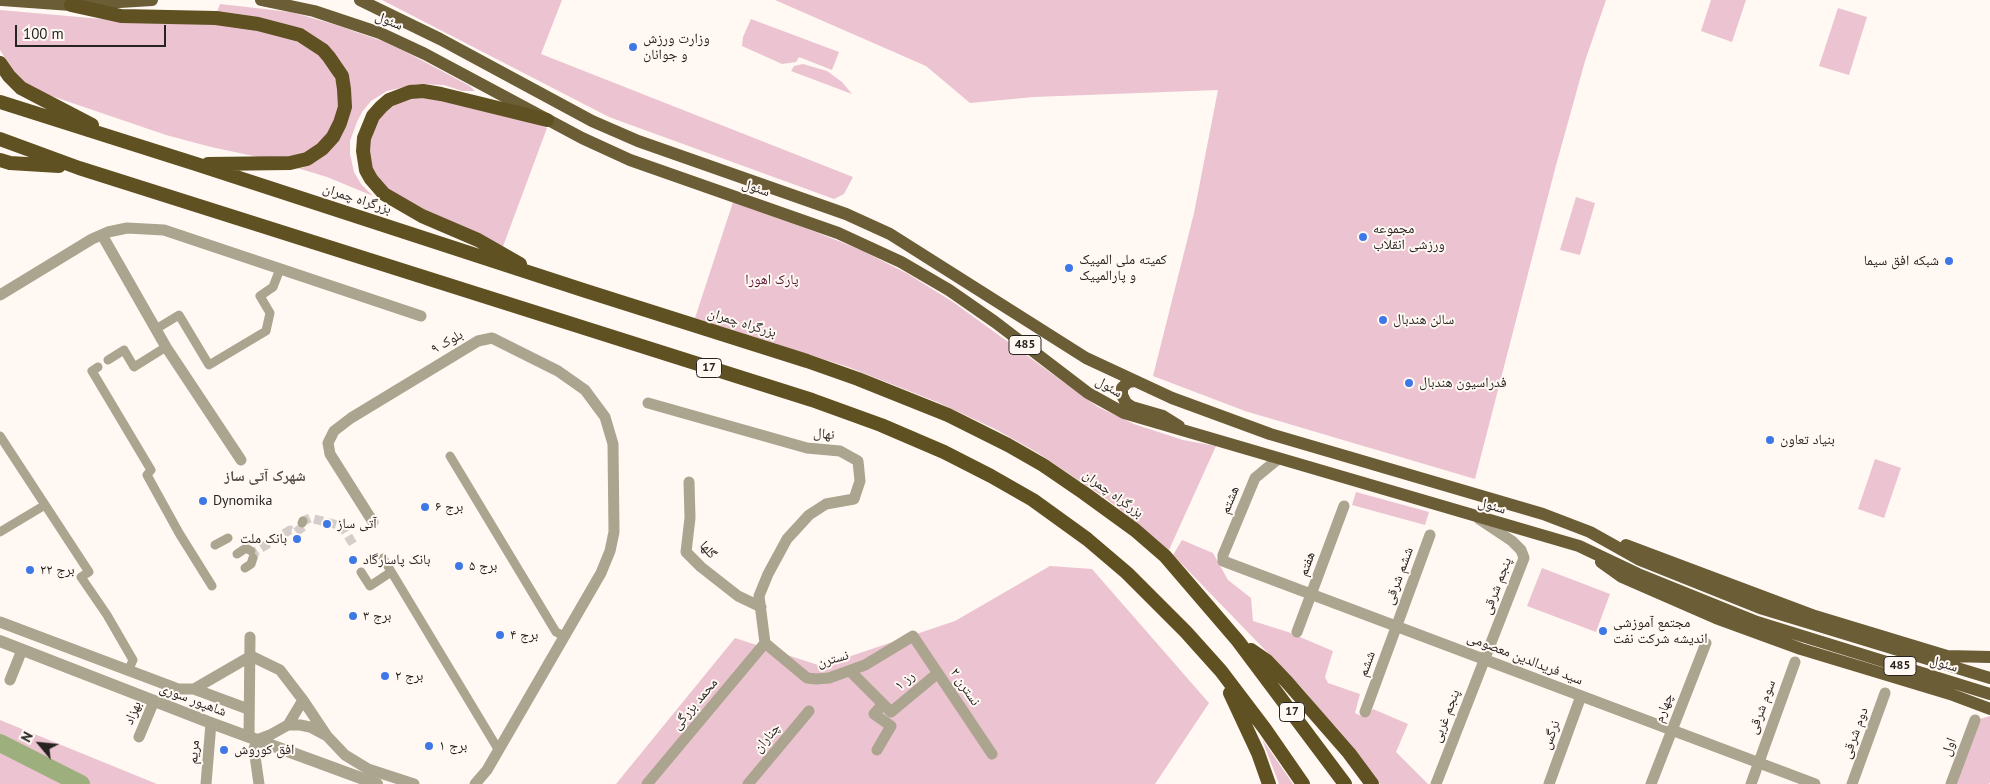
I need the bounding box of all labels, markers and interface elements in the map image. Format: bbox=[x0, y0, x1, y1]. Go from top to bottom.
street label: سئول bbox=[373, 8, 405, 34]
scale bar bbox=[18, 15, 169, 47]
text: 100 m bbox=[23, 24, 64, 43]
place label: وزارت ورزش و جوانان bbox=[643, 31, 710, 64]
marker: وزارت ورزش و جوانان bbox=[627, 41, 639, 53]
street label: سئول bbox=[740, 175, 772, 201]
street label: بزرگراه چمران bbox=[321, 180, 393, 218]
place label: مجموعه ورزشی انقلاب bbox=[1373, 221, 1445, 253]
marker: مجموعه ورزشی انقلاب bbox=[1357, 231, 1369, 243]
place label: کمیته ملی المپیک و پارالمپیک bbox=[1079, 252, 1167, 284]
place label: شبکه افق سیما bbox=[1864, 253, 1939, 269]
marker: شبکه افق سیما bbox=[1943, 255, 1955, 267]
marker: کمیته ملی المپیک و پارالمپیک bbox=[1063, 262, 1075, 274]
park label: پارک اهورا bbox=[745, 272, 799, 288]
street label: بزرگراه چمران bbox=[706, 305, 778, 341]
place label: سالن هندبال bbox=[1393, 312, 1454, 328]
marker: سالن هندبال bbox=[1377, 314, 1389, 326]
street label: بلوک ۹ bbox=[428, 326, 466, 358]
road number: 485 bbox=[1009, 336, 1041, 354]
road number: 17 bbox=[696, 358, 722, 378]
street label: سئول bbox=[1093, 373, 1125, 401]
place label: فدراسیون هندبال bbox=[1419, 375, 1507, 391]
marker: فدراسیون هندبال bbox=[1403, 377, 1415, 389]
street label: نهال bbox=[813, 424, 835, 444]
place label: بنیاد تعاون bbox=[1780, 432, 1835, 448]
marker: بنیاد تعاون bbox=[1764, 434, 1776, 446]
street label: بزرگراه چمران bbox=[1079, 466, 1147, 522]
district label: شهرک آتی ساز bbox=[224, 468, 306, 486]
street label: هشتم bbox=[1217, 483, 1243, 517]
place label: Dynomika bbox=[213, 493, 272, 509]
street label: سئول bbox=[1476, 494, 1508, 518]
marker: Dynomika bbox=[197, 495, 209, 507]
place label: برج ۶ bbox=[435, 499, 463, 515]
marker: برج ۶ bbox=[419, 501, 431, 513]
place label: آتی ساز bbox=[337, 516, 377, 532]
marker: آتی ساز bbox=[321, 518, 333, 530]
place label: بانک ملت bbox=[240, 531, 287, 547]
marker: بانک ملت bbox=[291, 533, 303, 545]
street label: گلها bbox=[696, 538, 720, 562]
street label: ششم شرقی bbox=[1381, 545, 1417, 607]
street label: هفتم bbox=[1295, 549, 1319, 579]
place label: بانک پاسارگاد bbox=[363, 552, 430, 568]
marker: بانک پاسارگاد bbox=[347, 554, 359, 566]
street label: پنجم شرقی bbox=[1478, 555, 1516, 617]
place label: برج ۵ bbox=[469, 558, 497, 574]
marker: برج ۵ bbox=[453, 560, 465, 572]
place label: برج ۲۲ bbox=[40, 562, 75, 578]
marker: برج ۲۲ bbox=[24, 564, 36, 576]
place label: برج ۳ bbox=[363, 608, 391, 624]
marker: برج ۳ bbox=[347, 610, 359, 622]
place label: مجتمع آموزشی اندیشه شرکت نفت bbox=[1613, 615, 1708, 648]
marker: مجتمع آموزشی اندیشه شرکت نفت bbox=[1597, 625, 1609, 637]
place label: برج ۴ bbox=[510, 627, 538, 643]
marker: برج ۴ bbox=[494, 629, 506, 641]
street label: سید فریدالدین معصومی bbox=[1465, 629, 1585, 689]
street label: نسترن bbox=[815, 647, 851, 671]
street label: ششم bbox=[1355, 649, 1379, 679]
street label: سئول bbox=[1928, 652, 1960, 676]
road number: 485 bbox=[1884, 656, 1916, 676]
street label: نسترن ۲ bbox=[946, 665, 984, 709]
place label: برج ۲ bbox=[395, 668, 423, 684]
street label: رز ۱ bbox=[892, 668, 918, 694]
marker: برج ۲ bbox=[379, 670, 391, 682]
street label: محمد بزرگی bbox=[669, 675, 721, 733]
street label: سوم شرقی bbox=[1744, 677, 1780, 737]
street label: شاهپور سوری bbox=[157, 680, 229, 720]
street label: پنجم غربی bbox=[1428, 687, 1464, 745]
street label: چهارم bbox=[1651, 691, 1677, 725]
street label: بهزاد bbox=[121, 699, 145, 727]
road number: 17 bbox=[1280, 702, 1304, 722]
street label: دوم شرقی bbox=[1838, 705, 1872, 761]
street label: نرگس bbox=[1538, 718, 1564, 752]
north arrow bbox=[15, 719, 65, 769]
street label: چناران bbox=[750, 720, 784, 756]
text: N bbox=[17, 729, 37, 745]
street label: اول bbox=[1938, 735, 1960, 759]
place label: برج ۱ bbox=[439, 738, 467, 754]
street label: مریم bbox=[185, 739, 203, 765]
marker: برج ۱ bbox=[423, 740, 435, 752]
place label: افق کوروش bbox=[234, 742, 294, 758]
marker: افق کوروش bbox=[218, 744, 230, 756]

